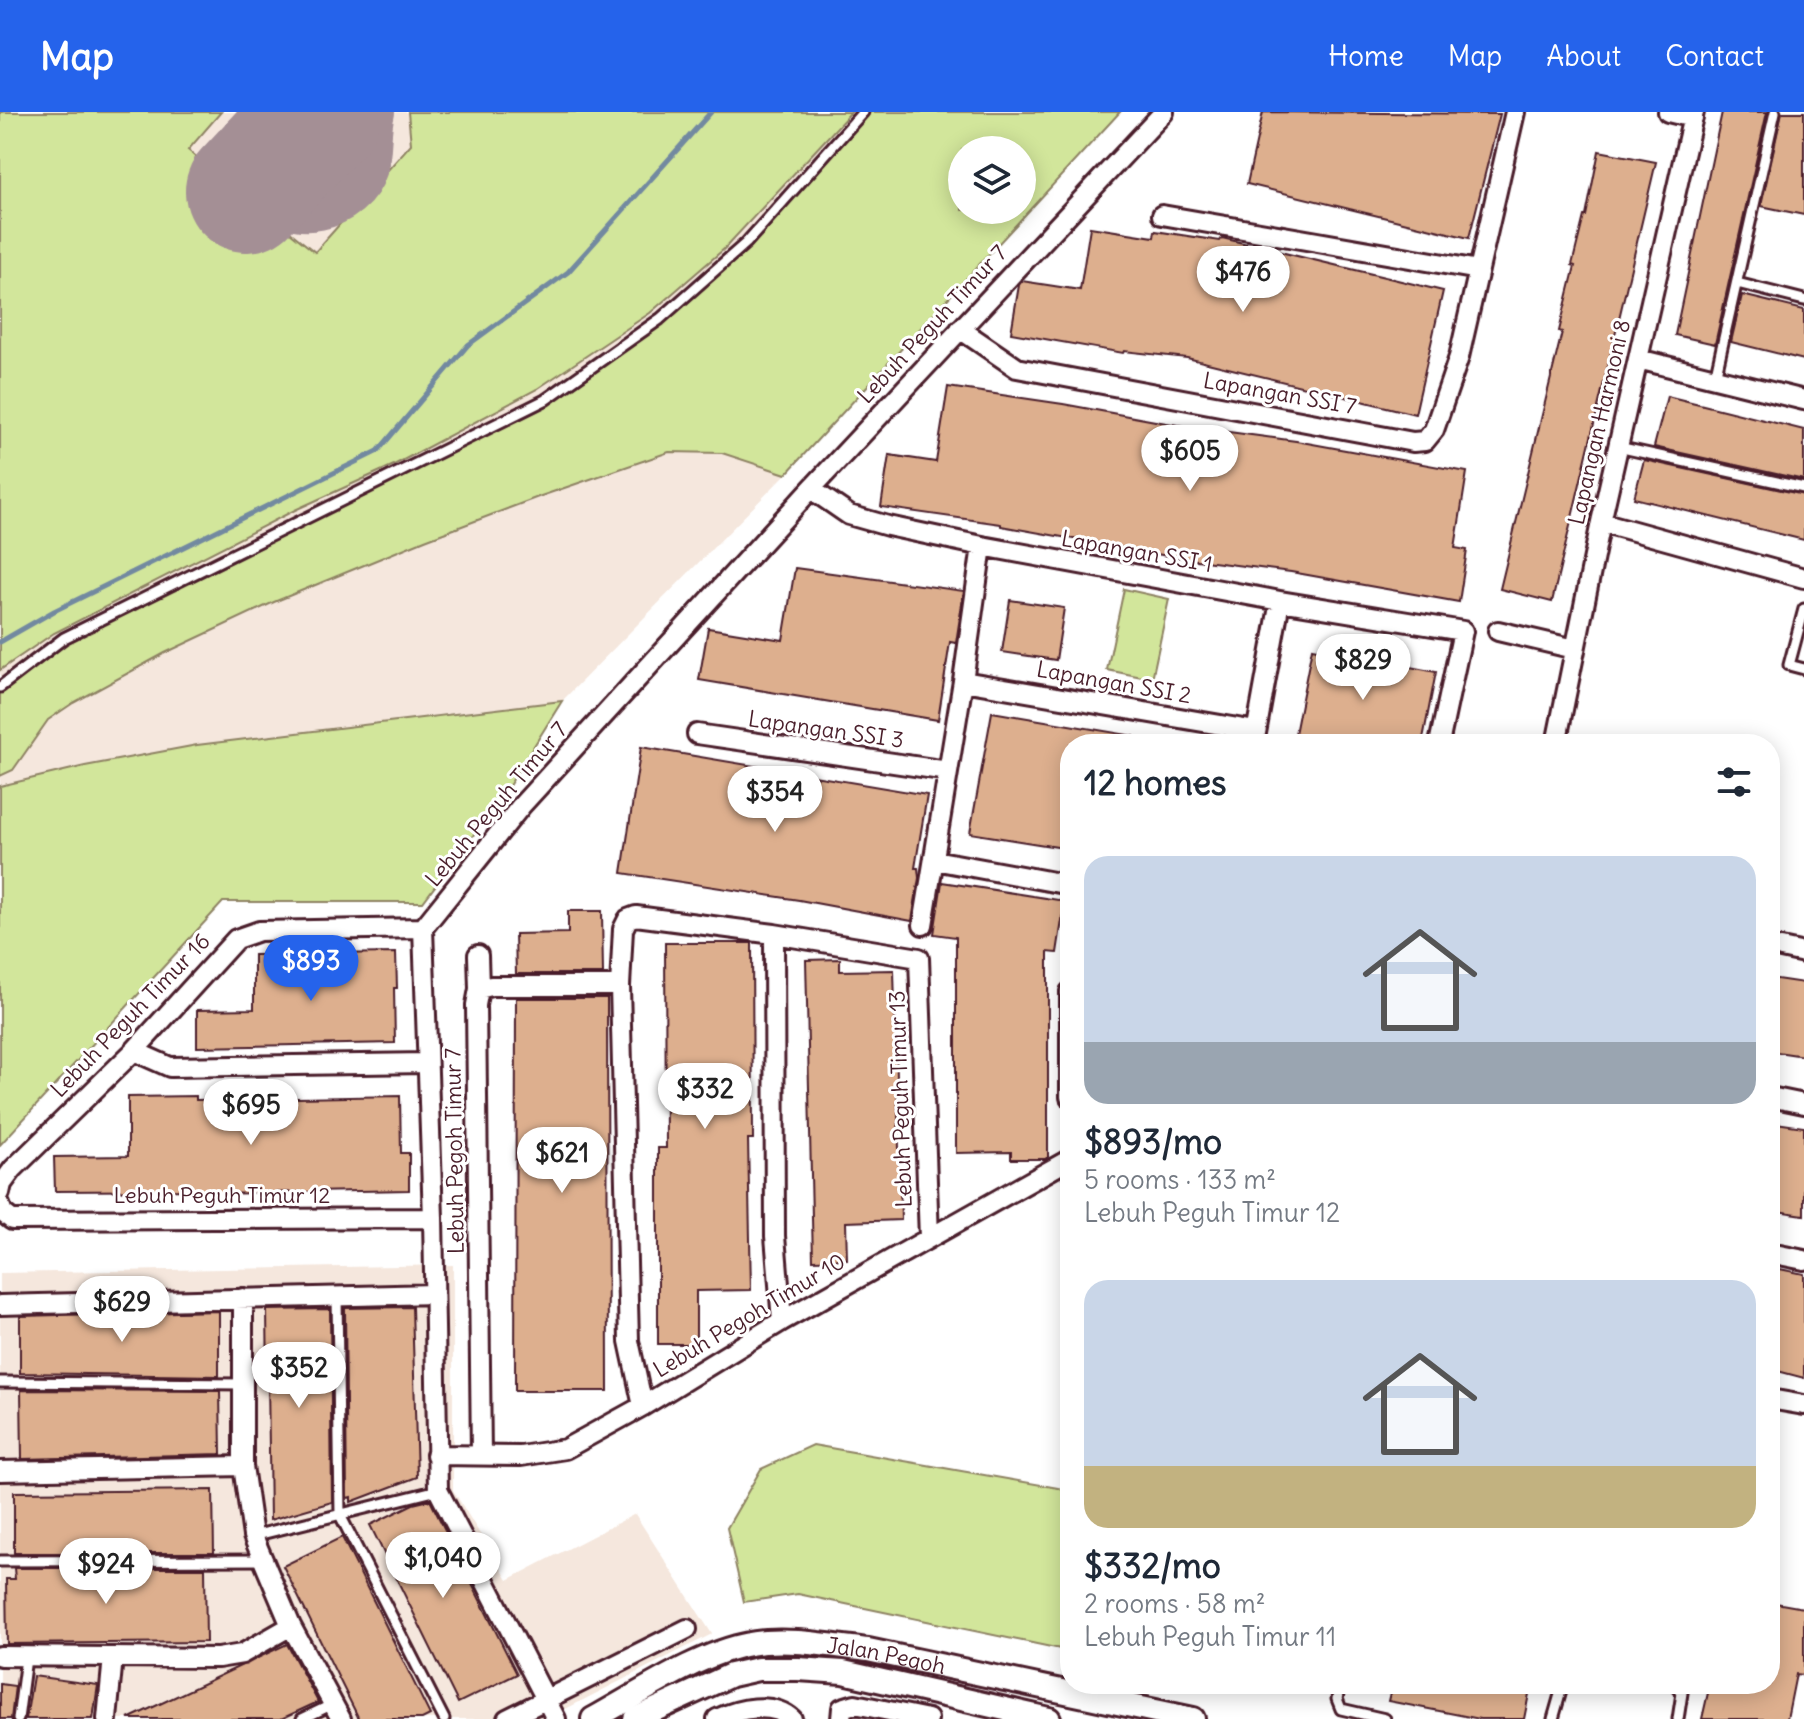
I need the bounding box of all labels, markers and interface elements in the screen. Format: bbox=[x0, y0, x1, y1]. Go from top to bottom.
text: Map bbox=[40, 33, 114, 80]
text: Home bbox=[1328, 38, 1404, 74]
text: Map bbox=[1448, 38, 1502, 74]
text: About bbox=[1546, 38, 1621, 74]
text: Contact bbox=[1665, 38, 1764, 74]
map controls bbox=[948, 136, 1036, 224]
button: layers bbox=[948, 136, 1036, 224]
street label: Lebuh Peguh Timur 7 bbox=[851, 239, 1013, 409]
pin: $476 bbox=[1196, 246, 1290, 314]
text: $476 bbox=[1215, 255, 1271, 288]
street label: Lapangan Harmoni 8 bbox=[1562, 317, 1636, 527]
street label: Lapangan SSI 7 bbox=[1201, 366, 1359, 420]
pin: $605 bbox=[1143, 425, 1237, 493]
text: $605 bbox=[1159, 434, 1221, 467]
street label: Lapangan SSI 1 bbox=[1059, 524, 1215, 578]
pin: $829 bbox=[1316, 634, 1410, 702]
text: $829 bbox=[1334, 643, 1392, 676]
street label: Lapangan SSI 2 bbox=[1035, 655, 1193, 709]
street label: Lapangan SSI 3 bbox=[746, 704, 906, 754]
street label: Lebuh Peguh Timur 7 bbox=[419, 716, 573, 892]
icon: filters bbox=[1712, 760, 1756, 804]
text: 12 homes bbox=[1084, 761, 1227, 804]
pin: $354 bbox=[728, 766, 822, 834]
text: $354 bbox=[745, 775, 805, 808]
icon: home bbox=[1348, 908, 1492, 1052]
street label: Lebuh Peguh Timur 16 bbox=[44, 927, 216, 1103]
pin: $893 bbox=[264, 935, 358, 1003]
text: $893 bbox=[281, 944, 341, 977]
street label: Lebuh Peguh Timur 13 bbox=[882, 990, 918, 1208]
street label: Lebuh Pegoh Timur 7 bbox=[438, 1047, 470, 1254]
pin: $332 bbox=[658, 1063, 752, 1131]
text: $332 bbox=[676, 1072, 734, 1105]
pin: $695 bbox=[204, 1079, 298, 1147]
text: $695 bbox=[221, 1088, 281, 1121]
text: $893/mo bbox=[1084, 1120, 1222, 1163]
pin: $621 bbox=[515, 1127, 609, 1195]
text: $621 bbox=[535, 1136, 589, 1169]
text: 5 rooms · 133 m² bbox=[1084, 1163, 1276, 1196]
street label: Lebuh Peguh Timur 12 bbox=[114, 1181, 330, 1209]
text: Lebuh Peguh Timur 12 bbox=[1084, 1196, 1340, 1229]
street label: Lebuh Pegoh Timur 10 bbox=[648, 1247, 850, 1383]
pin: $629 bbox=[75, 1276, 169, 1344]
text: $629 bbox=[93, 1285, 151, 1318]
icon: home bbox=[1348, 1332, 1492, 1476]
pin: $352 bbox=[252, 1342, 346, 1410]
text: $352 bbox=[270, 1351, 328, 1384]
pin: $1,040 bbox=[378, 1532, 508, 1600]
pin: $924 bbox=[59, 1538, 153, 1606]
text: $1,040 bbox=[404, 1541, 483, 1574]
text: $332/mo bbox=[1084, 1544, 1221, 1587]
text: $924 bbox=[77, 1547, 135, 1580]
text: 2 rooms · 58 m² bbox=[1084, 1587, 1265, 1620]
text: Lebuh Peguh Timur 11 bbox=[1084, 1620, 1336, 1653]
street label: Jalan Pegoh bbox=[825, 1631, 948, 1680]

